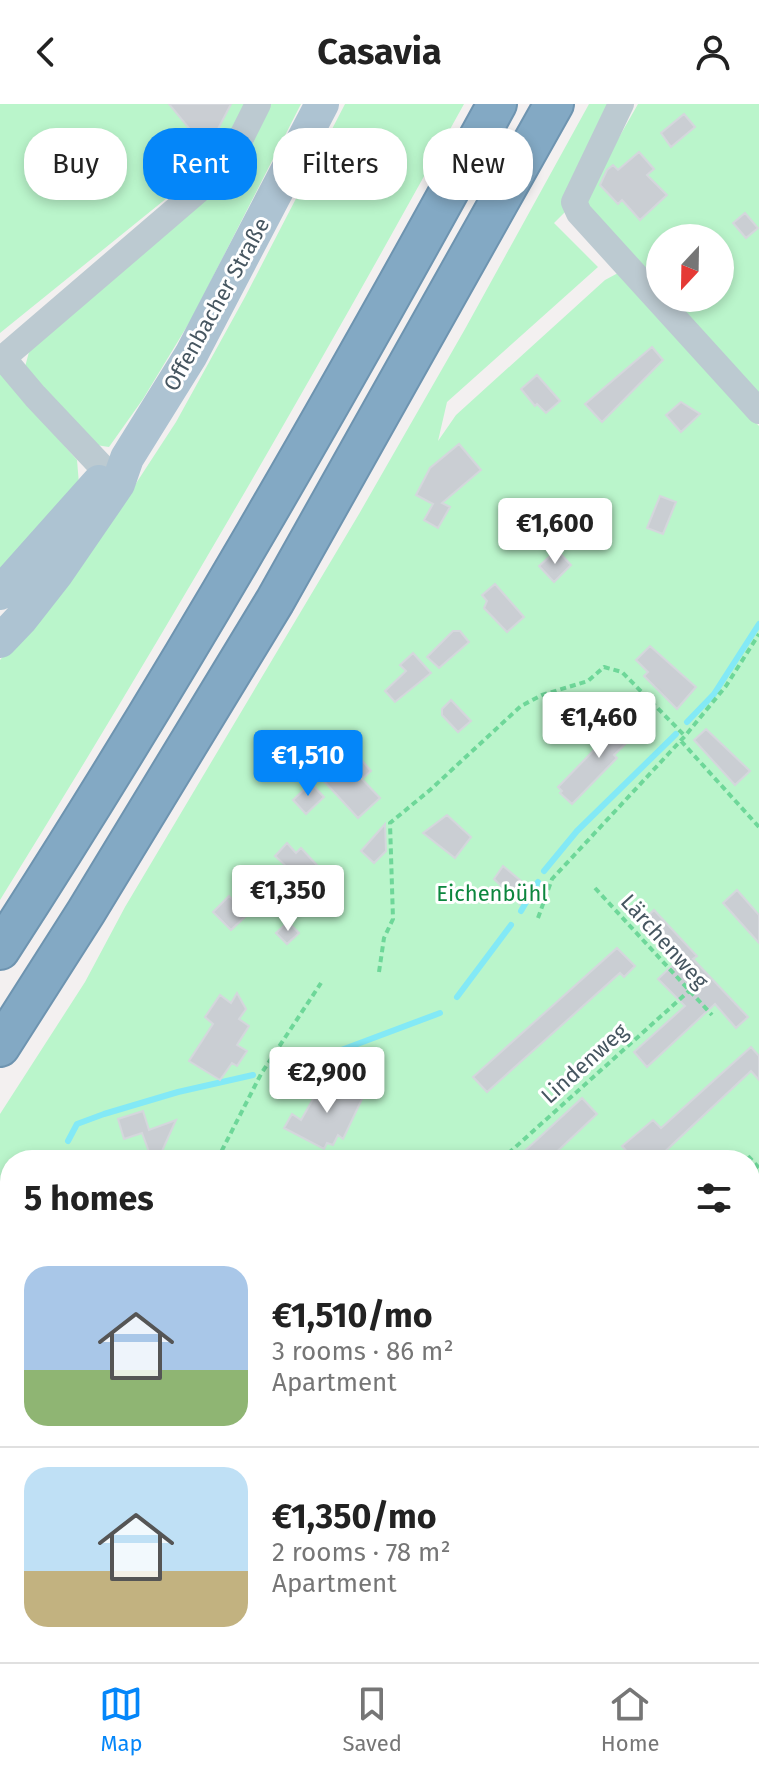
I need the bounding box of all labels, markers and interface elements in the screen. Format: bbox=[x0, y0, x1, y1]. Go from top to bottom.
icon: back bbox=[24, 30, 68, 74]
text: Casavia bbox=[317, 30, 442, 74]
icon: person bbox=[691, 30, 735, 74]
chip: Buy bbox=[24, 128, 127, 200]
chip: Rent bbox=[143, 128, 257, 200]
chip: Filters bbox=[273, 128, 407, 200]
chip: New bbox=[423, 128, 533, 200]
street label: Offenbacher Straße bbox=[158, 213, 275, 396]
north arrow bbox=[646, 224, 734, 312]
map controls bbox=[646, 224, 734, 312]
pin: €1,600 bbox=[490, 498, 620, 566]
text: €1,600 bbox=[516, 508, 594, 539]
pin: €1,460 bbox=[534, 692, 664, 760]
text: €1,460 bbox=[561, 702, 637, 733]
pin: €1,510 bbox=[243, 730, 373, 798]
text: €1,510 bbox=[272, 740, 344, 771]
pin: €1,350 bbox=[223, 865, 353, 933]
text: €1,350 bbox=[250, 875, 326, 906]
park label: Eichenbühl bbox=[436, 880, 548, 907]
street label: Lärchenweg bbox=[615, 888, 715, 995]
street label: Lindenweg bbox=[535, 1017, 634, 1109]
pin: €2,900 bbox=[262, 1047, 392, 1115]
text: €2,900 bbox=[287, 1057, 367, 1088]
icon: filters bbox=[692, 1176, 736, 1220]
text: 5 homes bbox=[24, 1178, 154, 1219]
text: €1,510/mo bbox=[272, 1295, 433, 1336]
icon: home bbox=[88, 1298, 184, 1394]
text: 3 rooms · 86 m² bbox=[272, 1336, 454, 1367]
text: Apartment bbox=[272, 1367, 397, 1398]
text: €1,350/mo bbox=[272, 1496, 437, 1537]
icon: home bbox=[88, 1499, 184, 1595]
text: 2 rooms · 78 m² bbox=[272, 1537, 451, 1568]
text: Apartment bbox=[272, 1568, 397, 1599]
tab: Map bbox=[99, 1682, 143, 1757]
tab: Saved bbox=[342, 1682, 402, 1757]
tab: Home bbox=[601, 1682, 660, 1757]

